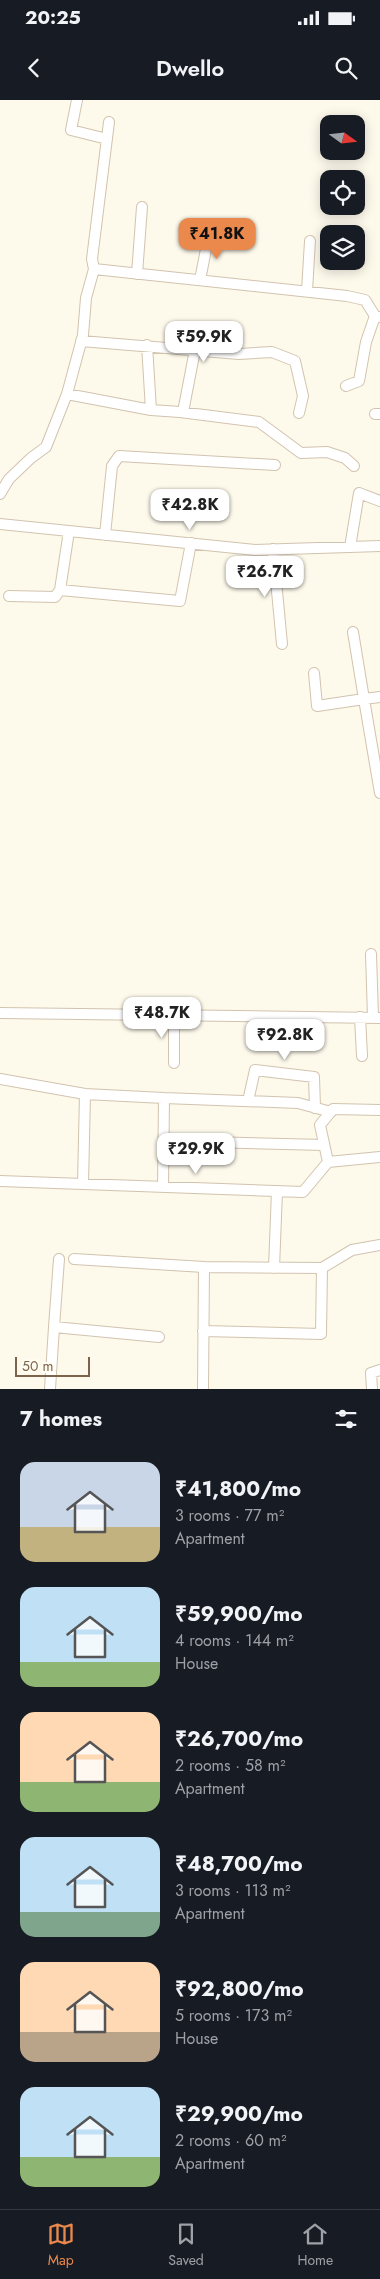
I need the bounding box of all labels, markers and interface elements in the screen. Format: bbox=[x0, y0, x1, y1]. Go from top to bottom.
text: 20:25 bbox=[25, 4, 81, 31]
text: Dwello bbox=[156, 52, 224, 84]
icon: back bbox=[20, 54, 48, 82]
icon: search bbox=[332, 54, 360, 82]
north arrow bbox=[320, 115, 365, 160]
map controls bbox=[320, 115, 365, 270]
button: locate bbox=[320, 170, 365, 215]
pin: ₹41.8K bbox=[176, 218, 258, 260]
text: ₹41.8K bbox=[190, 222, 244, 245]
button: layers bbox=[320, 225, 365, 270]
pin: ₹59.9K bbox=[163, 320, 245, 363]
text: ₹59.9K bbox=[176, 325, 232, 348]
pin: ₹42.8K bbox=[149, 488, 231, 531]
text: ₹42.8K bbox=[161, 493, 219, 516]
pin: ₹26.7K bbox=[224, 556, 306, 598]
text: ₹26.7K bbox=[237, 560, 293, 583]
pin: ₹48.7K bbox=[121, 996, 203, 1039]
text: ₹48.7K bbox=[134, 1001, 190, 1024]
pin: ₹92.8K bbox=[244, 1018, 326, 1061]
text: ₹92.8K bbox=[257, 1023, 313, 1046]
pin: ₹29.9K bbox=[155, 1132, 237, 1175]
text: ₹29.9K bbox=[168, 1137, 224, 1160]
scale bar bbox=[15, 1354, 90, 1377]
text: 50 m bbox=[22, 1356, 53, 1376]
text: 7 homes bbox=[20, 1404, 102, 1434]
icon: filters bbox=[332, 1405, 360, 1433]
text: ₹41,800/mo bbox=[175, 1474, 301, 1504]
icon: home bbox=[60, 1482, 120, 1542]
text: 3 rooms · 77 m² bbox=[175, 1504, 284, 1527]
text: Apartment bbox=[175, 1527, 245, 1550]
text: ₹59,900/mo bbox=[175, 1599, 303, 1629]
icon: home bbox=[60, 1607, 120, 1667]
text: 4 rooms · 144 m² bbox=[175, 1629, 294, 1652]
text: House bbox=[175, 1652, 218, 1675]
text: ₹26,700/mo bbox=[175, 1724, 303, 1754]
icon: home bbox=[60, 1732, 120, 1792]
text: 2 rooms · 58 m² bbox=[175, 1754, 286, 1777]
text: Apartment bbox=[175, 1777, 245, 1800]
text: ₹48,700/mo bbox=[175, 1849, 303, 1879]
icon: home bbox=[60, 1857, 120, 1917]
text: 3 rooms · 113 m² bbox=[175, 1879, 291, 1902]
text: Apartment bbox=[175, 1902, 245, 1925]
text: ₹92,800/mo bbox=[175, 1974, 304, 2004]
icon: home bbox=[60, 1982, 120, 2042]
text: 5 rooms · 173 m² bbox=[175, 2004, 292, 2027]
text: House bbox=[175, 2027, 218, 2050]
text: ₹29,900/mo bbox=[175, 2099, 303, 2129]
icon: home bbox=[60, 2107, 120, 2167]
text: 2 rooms · 60 m² bbox=[175, 2129, 287, 2152]
text: Apartment bbox=[175, 2152, 245, 2175]
tab: Map bbox=[47, 2220, 75, 2270]
tab: Saved bbox=[168, 2220, 204, 2270]
tab: Home bbox=[297, 2220, 333, 2270]

